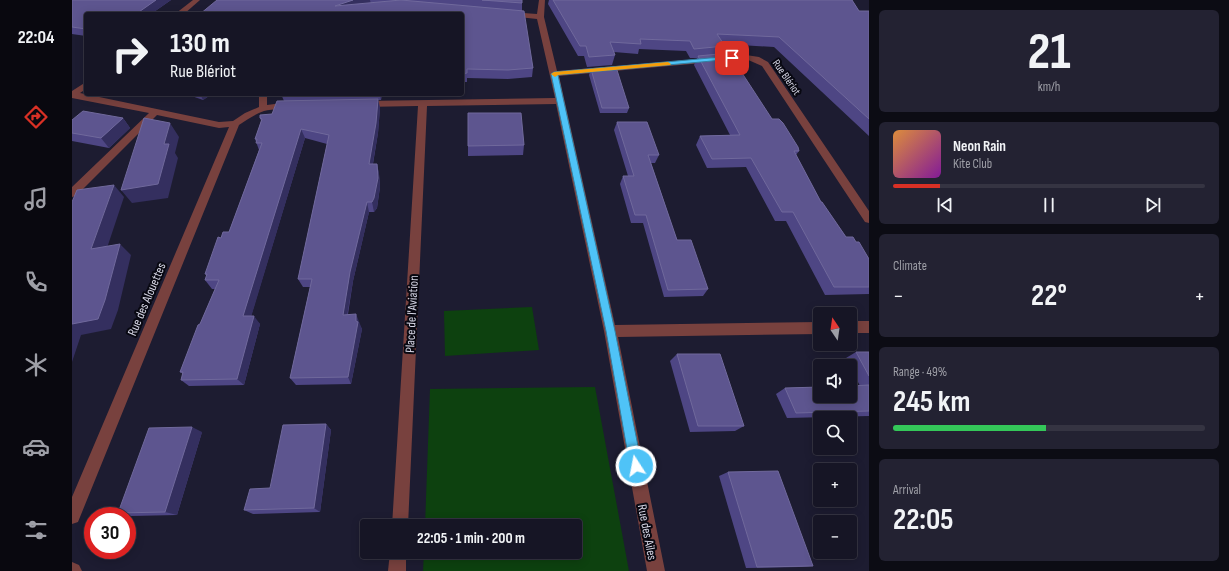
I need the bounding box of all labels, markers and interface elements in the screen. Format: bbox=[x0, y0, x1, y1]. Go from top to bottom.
text: 21 bbox=[1027, 21, 1071, 84]
text: 22:04 bbox=[18, 27, 54, 48]
text: 130 m bbox=[170, 27, 230, 60]
icon: right bbox=[104, 28, 156, 80]
pin bbox=[715, 41, 749, 75]
icon: arrive bbox=[721, 47, 743, 69]
street label: Rue Blériot bbox=[770, 57, 804, 98]
text: Rue Blériot bbox=[170, 61, 236, 82]
text: km/h bbox=[1038, 79, 1060, 95]
icon: directions bbox=[22, 103, 50, 131]
text: Neon Rain bbox=[953, 137, 1006, 156]
text: Kite Club bbox=[953, 156, 992, 172]
icon: music bbox=[22, 185, 50, 213]
icon: previous bbox=[934, 194, 956, 216]
icon: pause bbox=[1038, 194, 1060, 216]
icon: next bbox=[1142, 194, 1164, 216]
text: Climate bbox=[893, 258, 927, 274]
street label: Rue des Alouettes bbox=[124, 260, 170, 338]
icon: phone bbox=[22, 268, 50, 296]
street label: Place de l'Aviation bbox=[402, 275, 422, 353]
text: 22° bbox=[1031, 278, 1067, 314]
text: − bbox=[893, 283, 904, 310]
text: + bbox=[1194, 283, 1205, 310]
north arrow bbox=[813, 307, 857, 351]
map controls bbox=[813, 307, 857, 559]
icon: climate bbox=[22, 351, 50, 379]
button: sound bbox=[813, 359, 857, 403]
text: Range · 49% bbox=[893, 364, 947, 380]
text: 245 km bbox=[893, 384, 970, 420]
button: search bbox=[813, 411, 857, 455]
icon: car bbox=[22, 433, 50, 461]
position arrow bbox=[615, 445, 657, 487]
button: + bbox=[813, 463, 857, 507]
text: Arrival bbox=[893, 482, 921, 498]
text: 22:05 bbox=[893, 502, 953, 538]
street label: Rue des Ailes bbox=[634, 503, 660, 562]
speed limit sign: 30 bbox=[84, 507, 136, 559]
button: − bbox=[813, 515, 857, 559]
icon: filters bbox=[22, 516, 50, 544]
text: 22:05 · 1 min · 200 m bbox=[417, 529, 525, 548]

